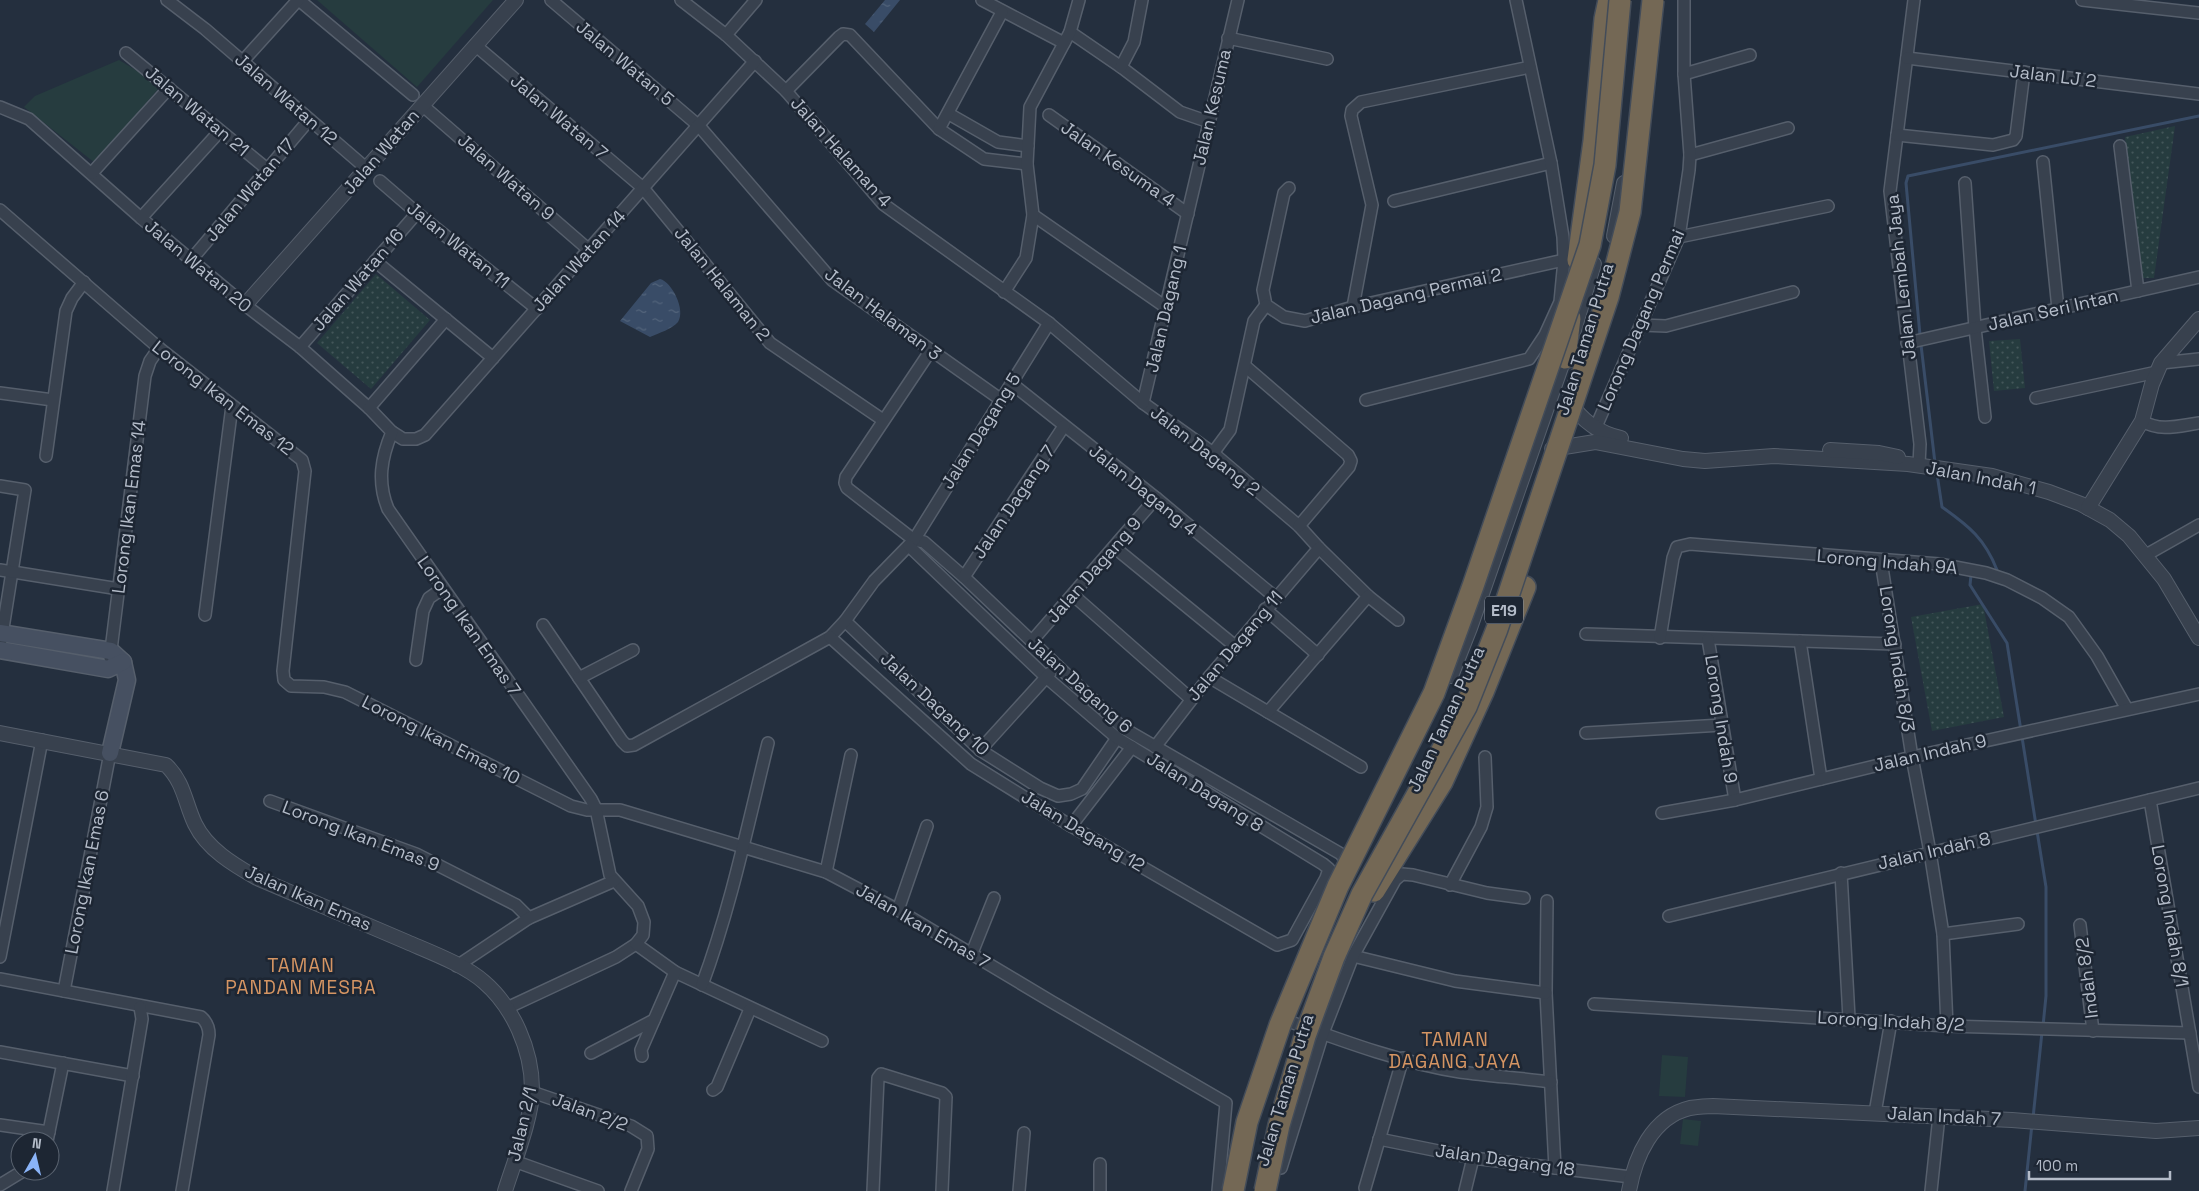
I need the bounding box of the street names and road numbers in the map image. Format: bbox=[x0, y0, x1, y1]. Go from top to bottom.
street label: Jalan Watan 5 bbox=[571, 15, 679, 110]
street label: Jalan Kesuma bbox=[1187, 47, 1236, 167]
street label: Jalan Watan 12 bbox=[230, 48, 342, 150]
street label: Jalan LJ 2 bbox=[2008, 59, 2098, 92]
street label: Jalan Watan 21 bbox=[141, 60, 254, 161]
street label: Jalan Watan 7 bbox=[506, 69, 613, 164]
street label: Jalan Halaman 4 bbox=[786, 92, 897, 212]
street label: Jalan Watan bbox=[337, 104, 424, 199]
street label: Jalan Kesuma 4 bbox=[1057, 116, 1180, 212]
street label: Jalan Watan 9 bbox=[453, 128, 560, 225]
street label: Jalan Watan 17 bbox=[200, 133, 300, 246]
street label: Jalan Lembah Jaya bbox=[1880, 193, 1921, 361]
street label: Jalan Watan 11 bbox=[402, 196, 514, 293]
street label: Jalan Watan 14 bbox=[527, 205, 630, 316]
street label: Jalan Watan 20 bbox=[140, 214, 257, 317]
street label: Jalan Halaman 2 bbox=[669, 222, 775, 345]
street label: Jalan Watan 16 bbox=[307, 223, 409, 336]
street label: Lorong Dagang Permai bbox=[1592, 226, 1689, 414]
street label: Jalan Dagang 1 bbox=[1140, 243, 1191, 375]
street label: Jalan Taman Putra bbox=[1550, 260, 1619, 418]
street label: Jalan Halaman 3 bbox=[820, 262, 946, 365]
street label: Jalan Dagang Permai 2 bbox=[1308, 262, 1504, 329]
street label: Jalan Seri Intan bbox=[1985, 283, 2120, 336]
street label: Lorong Ikan Emas 12 bbox=[148, 335, 299, 460]
street label: Jalan Dagang 5 bbox=[936, 368, 1026, 493]
street label: Jalan Dagang 2 bbox=[1146, 401, 1265, 501]
street label: Lorong Ikan Emas 14 bbox=[106, 419, 151, 595]
street label: Jalan Dagang 4 bbox=[1084, 439, 1202, 541]
street label: Jalan Dagang 7 bbox=[967, 440, 1060, 563]
street label: Jalan Indah 1 bbox=[1924, 456, 2038, 499]
street label: Jalan Dagang 9 bbox=[1041, 512, 1146, 627]
street label: Lorong Indah 9A bbox=[1816, 544, 1958, 579]
street label: Lorong Ikan Emas 7 bbox=[412, 551, 526, 700]
street label: Lorong Indah 8/3 bbox=[1875, 584, 1920, 734]
street label: Jalan Dagang 11 bbox=[1182, 586, 1288, 706]
road number: E19 bbox=[1485, 596, 1523, 624]
street label: Jalan Dagang 6 bbox=[1023, 632, 1138, 738]
street label: Jalan Taman Putra bbox=[1402, 642, 1489, 795]
street label: Jalan Dagang 10 bbox=[876, 647, 995, 760]
street label: Lorong Indah 9 bbox=[1700, 653, 1743, 785]
street label: Lorong Ikan Emas 10 bbox=[358, 690, 524, 789]
street label: Jalan Indah 9 bbox=[1871, 728, 1989, 777]
street label: Jalan Dagang 8 bbox=[1143, 746, 1268, 837]
street label: Jalan Dagang 12 bbox=[1017, 785, 1149, 877]
street label: Lorong Ikan Emas 6 bbox=[59, 788, 114, 956]
street label: Lorong Ikan Emas 9 bbox=[279, 795, 443, 876]
street label: Jalan Indah 8 bbox=[1875, 826, 1993, 875]
street label: Lorong Indah 8/1 bbox=[2147, 843, 2194, 989]
street label: Jalan Ikan Emas bbox=[241, 859, 375, 936]
street label: Jalan Ikan Emas 7 bbox=[852, 878, 994, 973]
street label: Indah 8/2 bbox=[2070, 936, 2103, 1020]
street label: Lorong Indah 8/2 bbox=[1817, 1005, 1965, 1036]
street label: Jalan Taman Putra bbox=[1250, 1011, 1319, 1169]
street label: Jalan 2/1 bbox=[502, 1084, 541, 1164]
street label: Jalan 2/2 bbox=[549, 1087, 631, 1136]
street label: Jalan Indah 7 bbox=[1886, 1101, 2002, 1130]
street label: Jalan Dagang 18 bbox=[1434, 1138, 1576, 1181]

